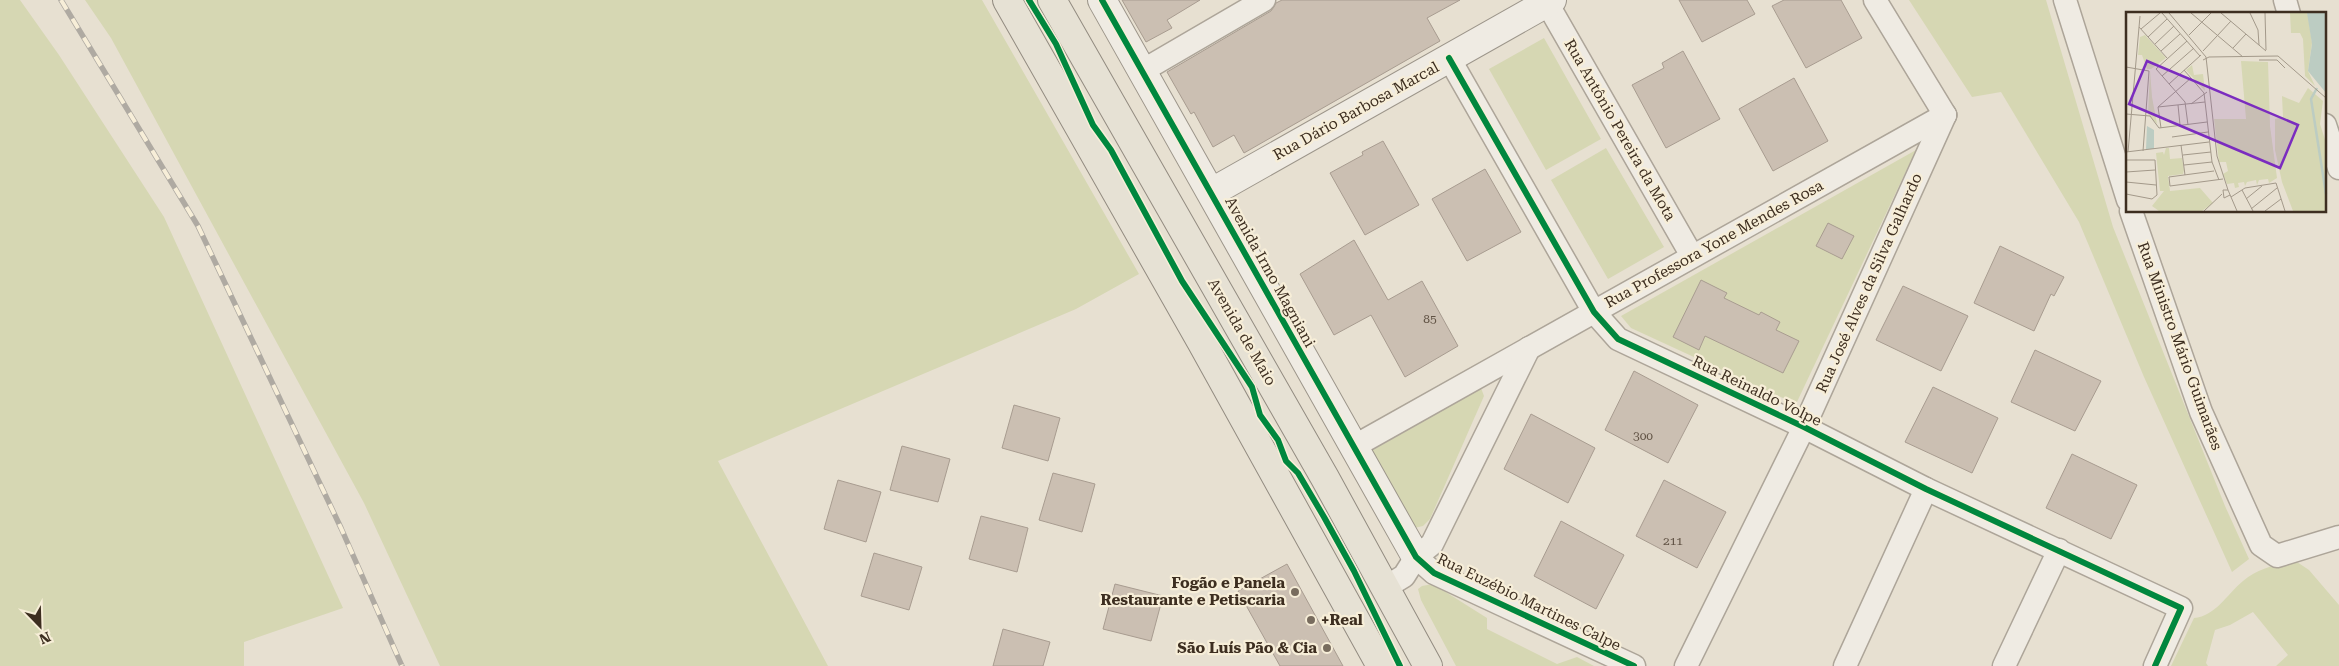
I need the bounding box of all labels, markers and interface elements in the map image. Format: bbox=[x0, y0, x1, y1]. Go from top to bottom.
inset map bbox=[2126, 12, 2326, 212]
street label: Rua Antônio Pereira da Mota bbox=[1561, 36, 1679, 224]
street label: Rua Dário Barbosa Marcal bbox=[1270, 58, 1442, 164]
street label: Rua José Alves da Silva Galhardo bbox=[1812, 170, 1926, 396]
street label: Rua Professora Yone Mendes Rosa bbox=[1602, 176, 1826, 312]
street label: Avenida Irmo Magniani bbox=[1221, 194, 1319, 350]
street label: Rua Ministro Mário Guimarães bbox=[2134, 239, 2226, 453]
street label: Avenida de Maio bbox=[1204, 275, 1280, 389]
house number: 85 bbox=[1423, 312, 1437, 326]
street label: Rua Reinaldo Volpe bbox=[1690, 352, 1824, 430]
house number: 300 bbox=[1633, 429, 1653, 443]
house number: 211 bbox=[1663, 534, 1683, 548]
street label: Rua Euzébio Martines Calpe bbox=[1434, 550, 1624, 654]
place label: Fogão e Panela Restaurante e Petiscaria bbox=[1101, 574, 1285, 609]
marker: Fogão e Panela Restaurante e Petiscaria bbox=[1289, 586, 1301, 598]
north arrow bbox=[15, 601, 65, 651]
place label: +Real bbox=[1321, 611, 1363, 629]
marker: +Real bbox=[1305, 614, 1317, 626]
text: N bbox=[37, 628, 53, 648]
place label: São Luís Pão & Cia bbox=[1177, 639, 1317, 657]
marker: São Luís Pão & Cia bbox=[1321, 642, 1333, 654]

